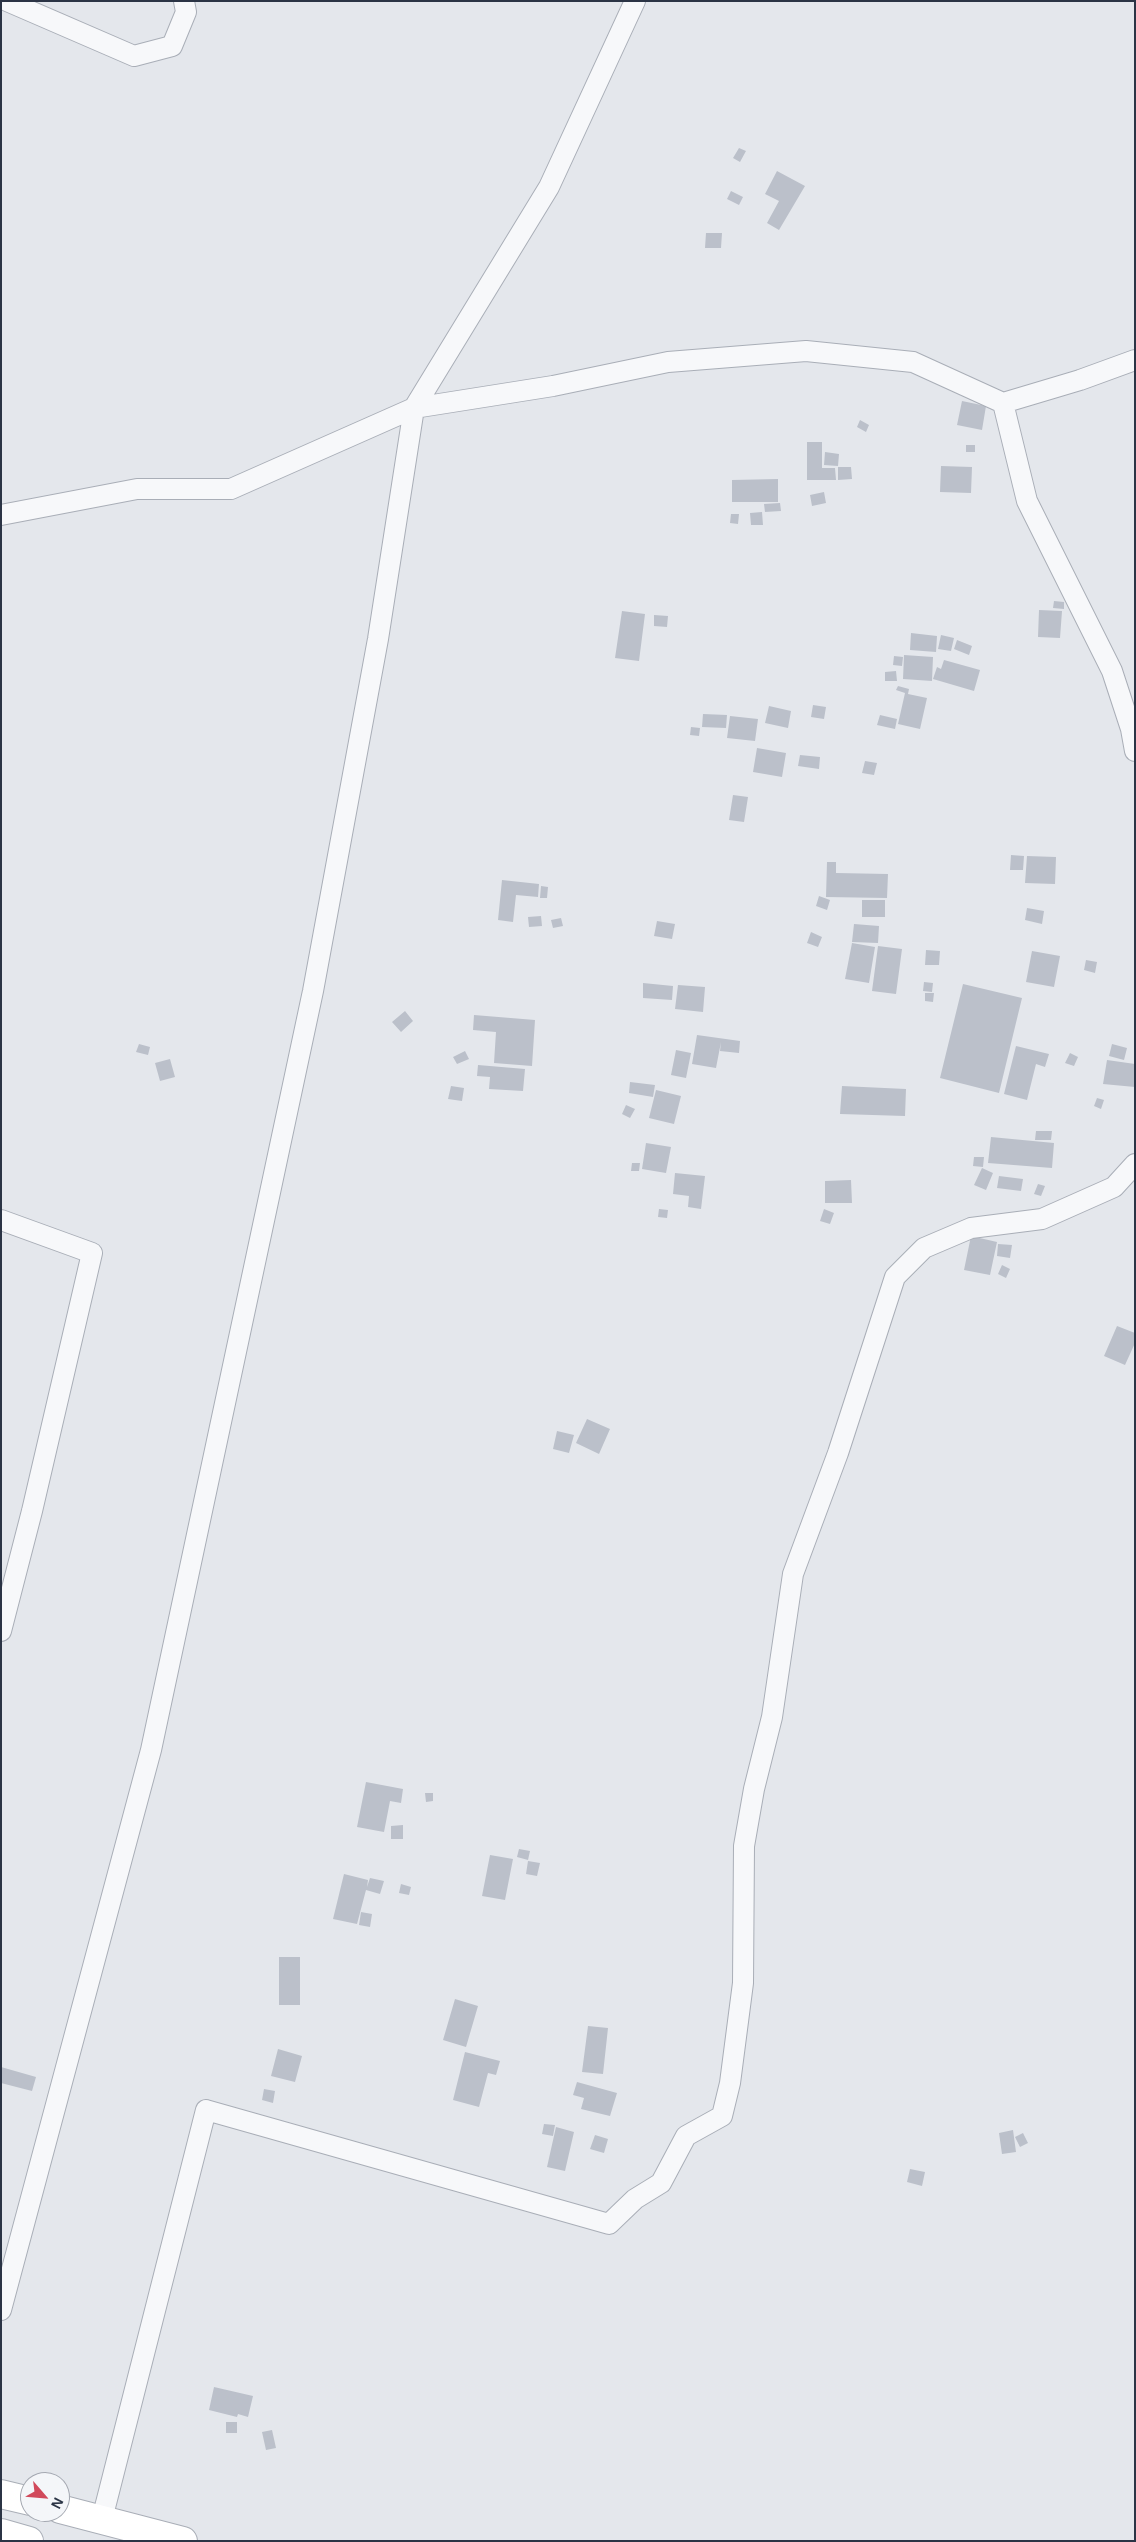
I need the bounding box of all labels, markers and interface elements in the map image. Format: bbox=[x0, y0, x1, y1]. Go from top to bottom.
north arrow bbox=[20, 2472, 70, 2522]
text: N bbox=[48, 2495, 67, 2511]

